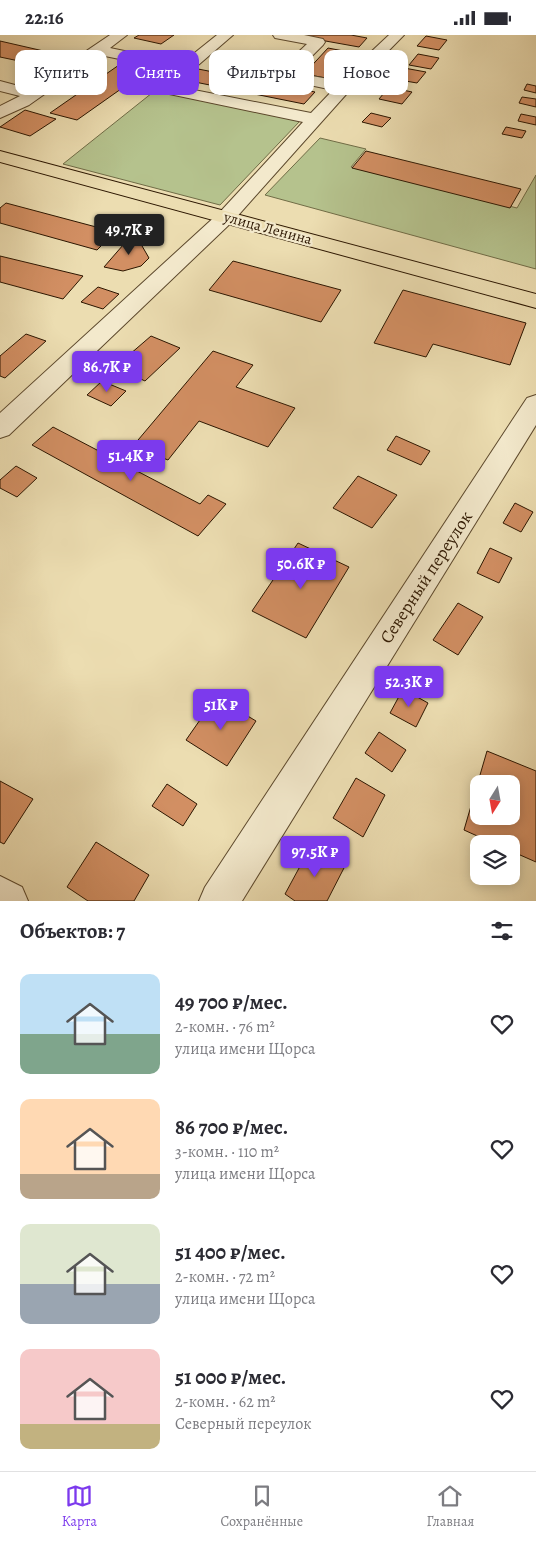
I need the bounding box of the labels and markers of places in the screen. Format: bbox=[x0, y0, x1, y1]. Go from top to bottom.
pin: 49.7K ₽ bbox=[83, 213, 175, 256]
pin: 86.7K ₽ bbox=[61, 351, 153, 393]
pin: 51.4K ₽ bbox=[85, 439, 177, 482]
pin: 50.6K ₽ bbox=[255, 547, 347, 590]
pin: 52.3K ₽ bbox=[363, 665, 455, 708]
pin: 51K ₽ bbox=[186, 689, 256, 731]
pin: 97.5K ₽ bbox=[269, 835, 361, 878]

